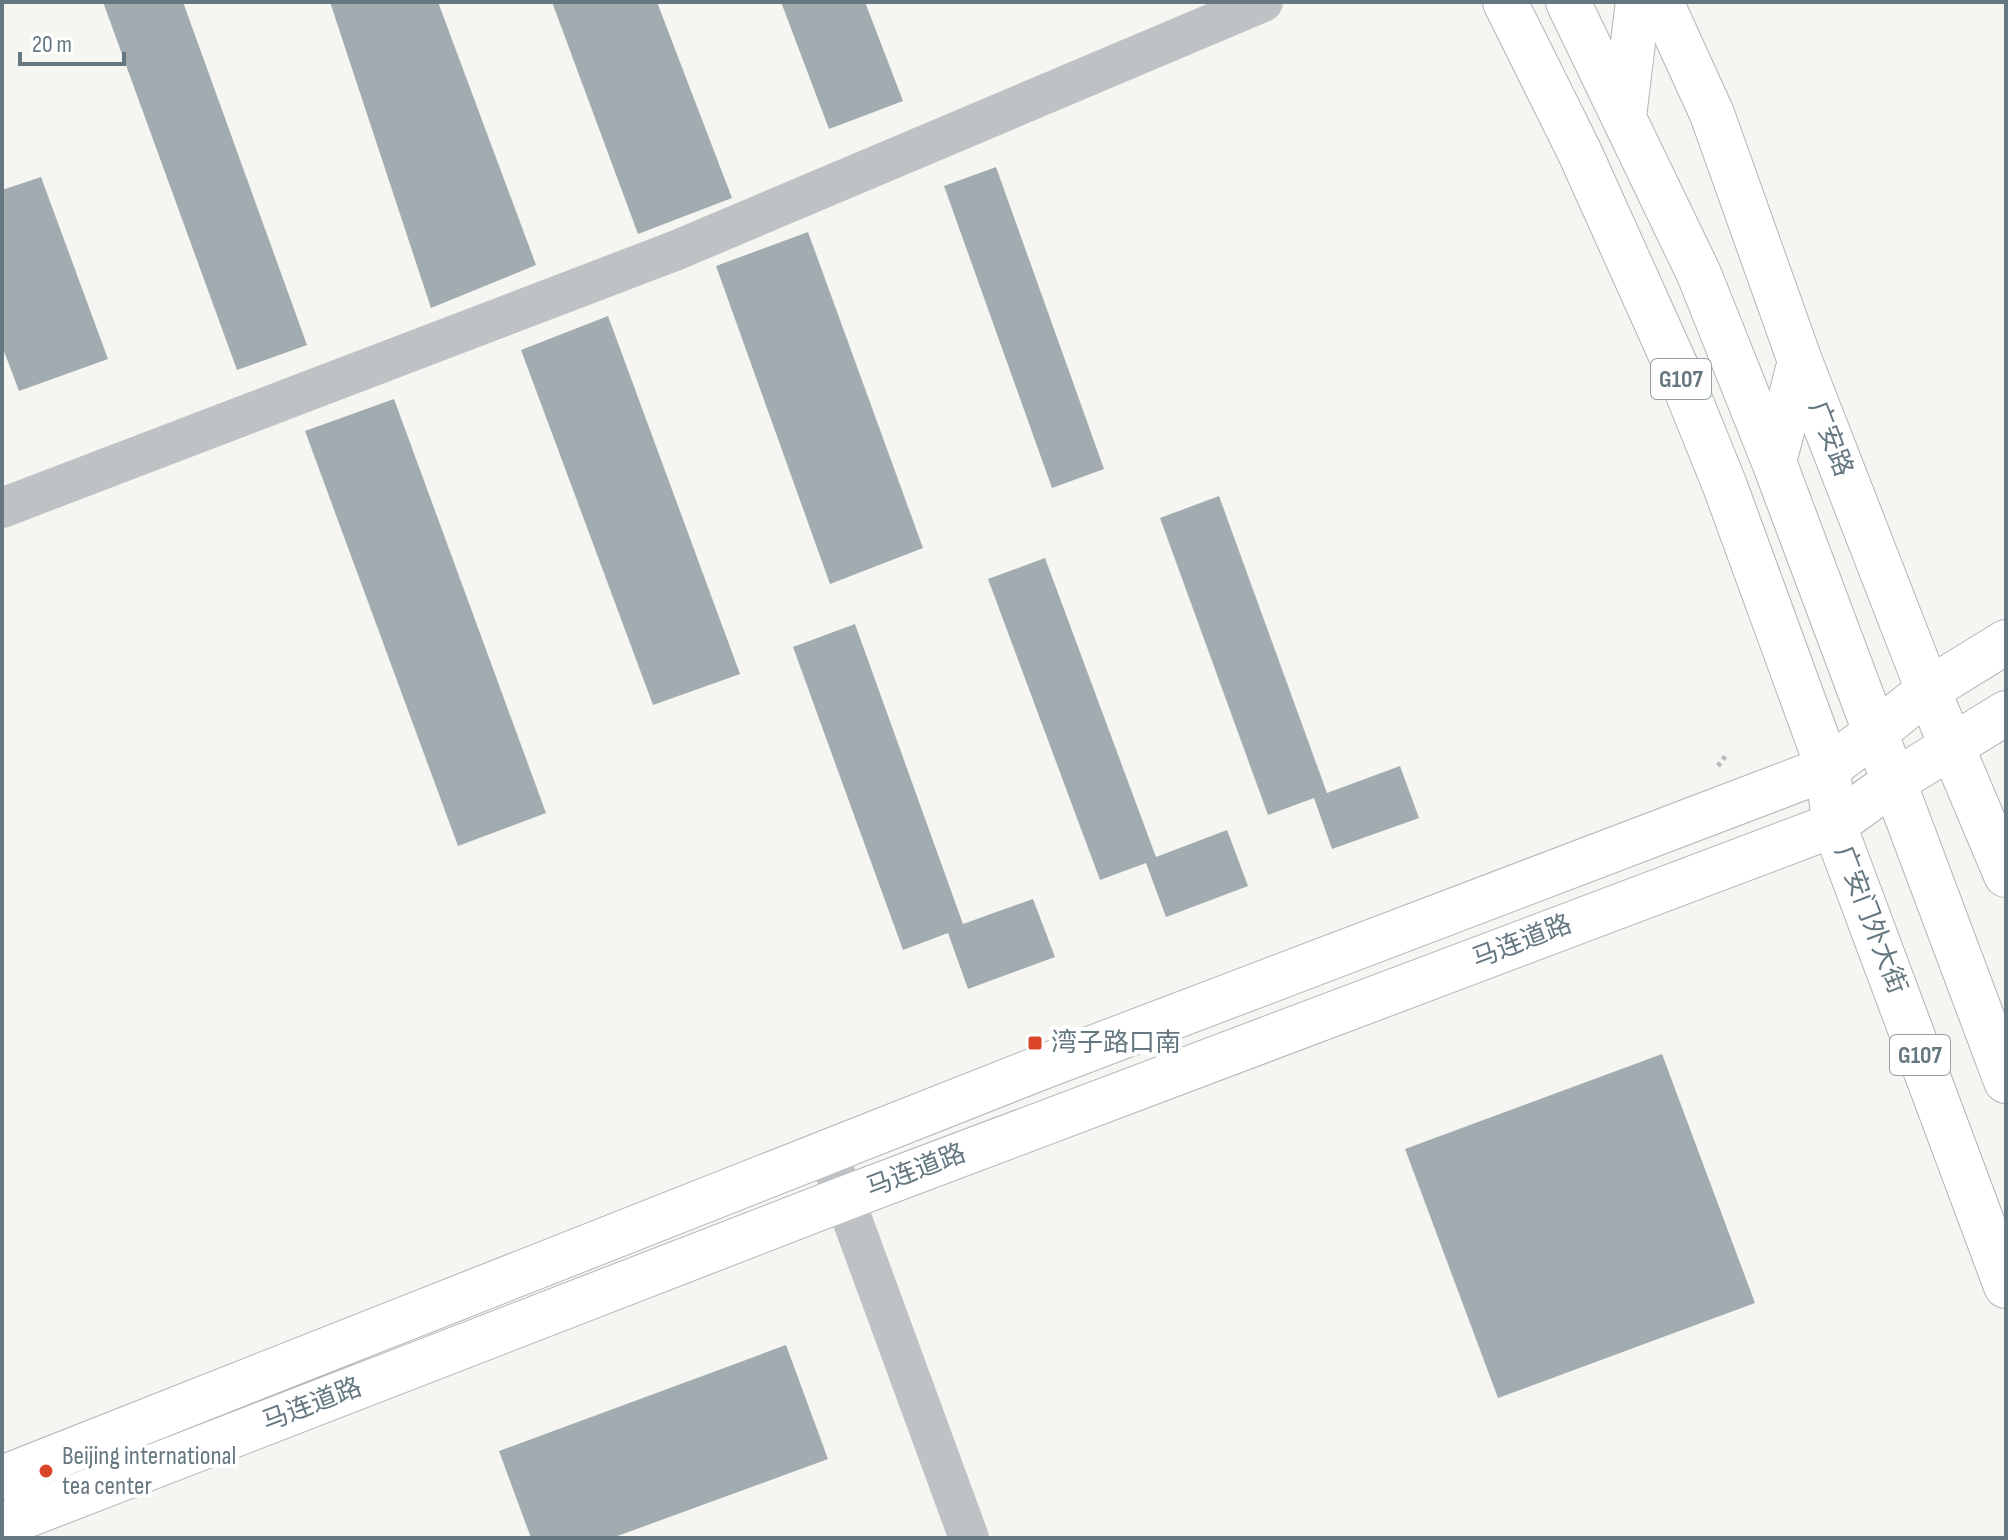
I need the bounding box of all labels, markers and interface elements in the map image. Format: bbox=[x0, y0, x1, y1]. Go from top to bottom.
scale bar bbox=[20, 16, 124, 66]
text: 20 m bbox=[32, 30, 72, 59]
road number: G107 bbox=[1651, 359, 1711, 399]
street label: 广安路 bbox=[1802, 397, 1858, 481]
street label: 广安门外大街 bbox=[1828, 842, 1912, 998]
street label: 马连道路 bbox=[1468, 909, 1576, 975]
place label: 湾子路口南 bbox=[1051, 1028, 1181, 1059]
marker: 湾子路口南 bbox=[1026, 1034, 1044, 1052]
road number: G107 bbox=[1890, 1035, 1950, 1075]
street label: 马连道路 bbox=[862, 1138, 970, 1204]
street label: 马连道路 bbox=[258, 1372, 366, 1438]
place label: Beijing international tea center bbox=[62, 1441, 236, 1502]
marker: Beijing international tea center bbox=[37, 1462, 55, 1480]

